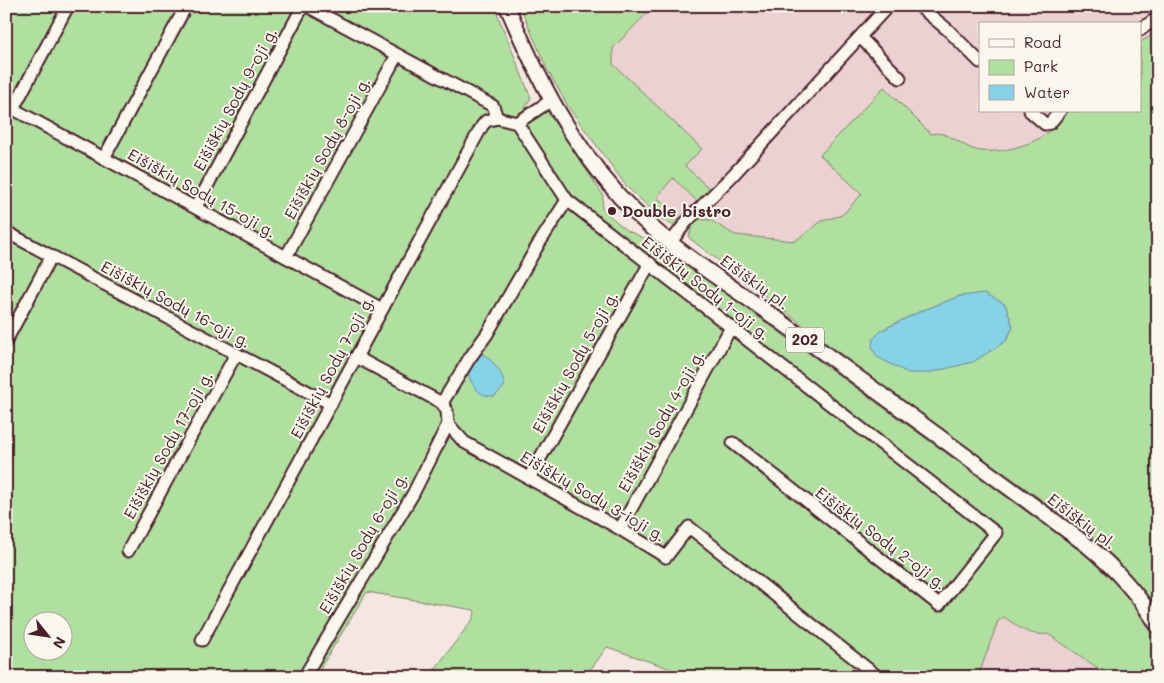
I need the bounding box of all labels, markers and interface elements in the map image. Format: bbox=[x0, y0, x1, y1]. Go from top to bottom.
legend bbox=[979, 22, 1142, 112]
street label: Eišiškių Sodų 9-oji g. bbox=[188, 23, 281, 174]
text: Road bbox=[1024, 32, 1061, 52]
text: Park bbox=[1024, 56, 1058, 76]
street label: Eišiškių Sodų 8-oji g. bbox=[279, 73, 374, 223]
text: Water bbox=[1024, 82, 1070, 102]
street label: Eišiškių Sodų 15-oji g. bbox=[124, 143, 280, 242]
place label: Double bistro bbox=[622, 200, 731, 221]
marker: Double bistro bbox=[606, 205, 618, 217]
street label: Eišiškių Sodų 1-oji g. bbox=[638, 231, 775, 344]
street label: Eišiškių pl. bbox=[717, 249, 794, 314]
street label: Eišiškių Sodų 16-oji g. bbox=[98, 255, 255, 352]
street label: Eišiškių Sodų 5-oji g. bbox=[527, 287, 622, 436]
street label: Eišiškių Sodų 7-oji g. bbox=[285, 292, 378, 442]
road number: 202 bbox=[786, 328, 824, 352]
street label: Eišiškių Sodų 4-oji g. bbox=[613, 346, 708, 496]
street label: Eišiškių Sodų 17-oji g. bbox=[118, 367, 217, 522]
street label: Eišiškių Sodų 3-ioji g. bbox=[517, 445, 670, 546]
street label: Eišiškių Sodų 6-oji g. bbox=[314, 468, 412, 617]
street label: Eišiškių Sodų 2-oji g. bbox=[812, 481, 951, 594]
street label: Eišiškių pl. bbox=[1044, 488, 1121, 553]
north arrow bbox=[22, 610, 72, 660]
text: N bbox=[49, 633, 71, 652]

